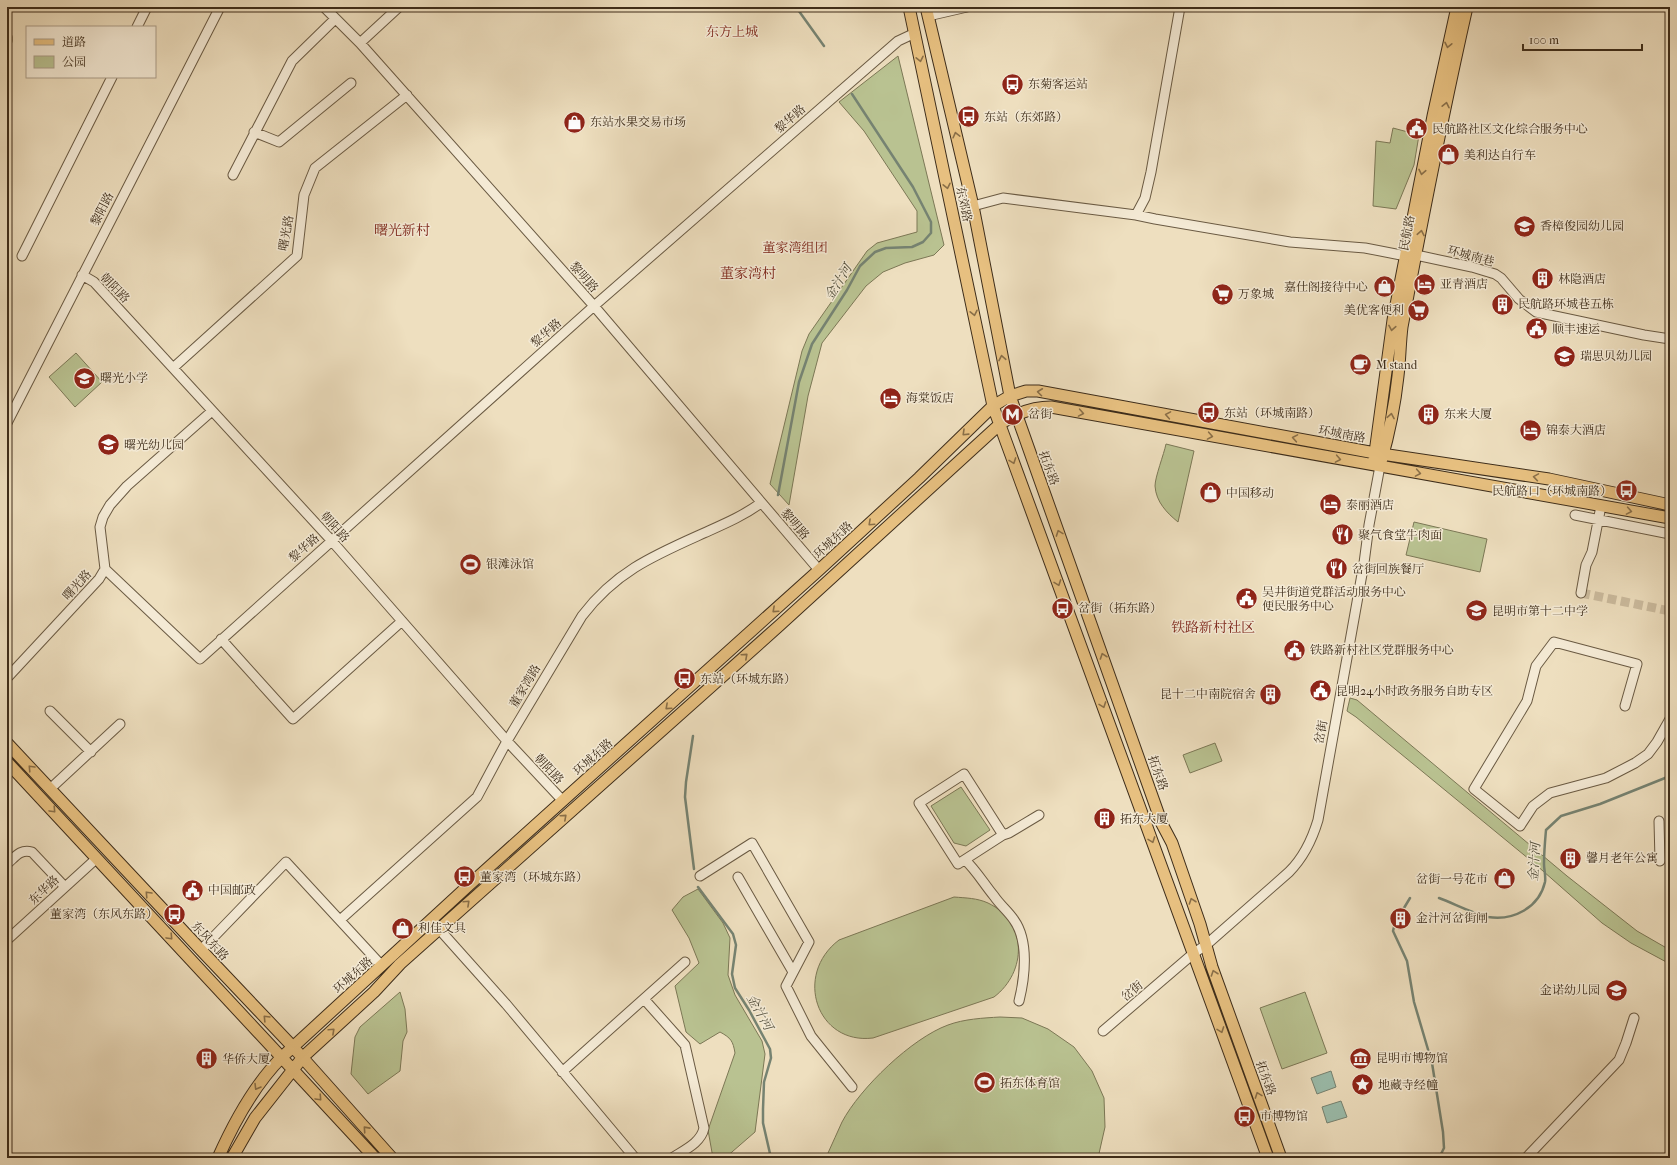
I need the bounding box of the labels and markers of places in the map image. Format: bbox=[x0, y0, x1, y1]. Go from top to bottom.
bus stop icon: 东菊客运站 bbox=[999, 71, 1025, 97]
place label: 东菊客运站 bbox=[1028, 77, 1088, 91]
bus stop icon: 东站（东郊路） bbox=[955, 104, 981, 130]
shop icon: 东站水果交易市场 bbox=[561, 109, 587, 135]
place label: 东站（东郊路） bbox=[984, 110, 1068, 124]
place label: 东站水果交易市场 bbox=[590, 115, 686, 129]
public building icon: 民航路社区文化综合服务中心 bbox=[1403, 116, 1429, 142]
place label: 民航路社区文化综合服务中心 bbox=[1432, 122, 1588, 136]
shop icon: 美利达自行车 bbox=[1436, 142, 1462, 168]
place label: 美利达自行车 bbox=[1464, 148, 1536, 162]
school or university icon: 香樟俊园幼儿园 bbox=[1511, 213, 1537, 239]
place label: 香樟俊园幼儿园 bbox=[1540, 219, 1624, 233]
building icon: 林隐酒店 bbox=[1529, 266, 1555, 292]
hotel icon: 亚青酒店 bbox=[1411, 271, 1437, 297]
place label: 林隐酒店 bbox=[1558, 272, 1606, 286]
shop icon: 嘉仕阁接待中心 bbox=[1371, 274, 1397, 300]
place label: 亚青酒店 bbox=[1440, 277, 1488, 291]
place label: 嘉仕阁接待中心 bbox=[1284, 280, 1368, 294]
supermarket icon: 万象城 bbox=[1210, 281, 1236, 307]
place label: 万象城 bbox=[1238, 287, 1274, 301]
building icon: 民航路环城巷五栋 bbox=[1490, 291, 1516, 317]
supermarket icon: 美优客便利 bbox=[1406, 297, 1432, 323]
place label: 民航路环城巷五栋 bbox=[1518, 297, 1614, 311]
place label: 美优客便利 bbox=[1344, 303, 1404, 317]
public building icon: 顺丰速运 bbox=[1524, 316, 1550, 342]
place label: 顺丰速运 bbox=[1552, 322, 1600, 336]
school or university icon: 瑞思贝幼儿园 bbox=[1552, 343, 1578, 369]
place label: 瑞思贝幼儿园 bbox=[1580, 349, 1652, 363]
cafe icon: M stand bbox=[1348, 352, 1374, 378]
place label: M stand bbox=[1376, 358, 1418, 372]
school or university icon: 曙光小学 bbox=[72, 365, 98, 391]
place label: 曙光小学 bbox=[100, 371, 148, 385]
hotel icon: 海棠饭店 bbox=[878, 385, 904, 411]
place label: 海棠饭店 bbox=[906, 391, 954, 405]
bus stop icon: 东站（环城南路） bbox=[1195, 400, 1221, 426]
metro station icon: 岔街 bbox=[1000, 401, 1026, 427]
building icon: 东来大厦 bbox=[1415, 401, 1441, 427]
place label: 东站（环城南路） bbox=[1224, 406, 1320, 420]
place label: 岔街 bbox=[1028, 407, 1053, 421]
place label: 东来大厦 bbox=[1444, 407, 1492, 421]
hotel icon: 锦泰大酒店 bbox=[1518, 417, 1544, 443]
place label: 锦泰大酒店 bbox=[1546, 423, 1606, 437]
school or university icon: 曙光幼儿园 bbox=[96, 432, 122, 458]
place label: 曙光幼儿园 bbox=[124, 438, 184, 452]
bus stop icon: 民航路口（环城南路） bbox=[1614, 478, 1640, 504]
shop icon: 中国移动 bbox=[1198, 480, 1224, 506]
place label: 民航路口（环城南路） bbox=[1492, 484, 1612, 498]
place label: 中国移动 bbox=[1226, 486, 1274, 500]
hotel icon: 泰丽酒店 bbox=[1317, 492, 1343, 518]
place label: 泰丽酒店 bbox=[1346, 498, 1394, 512]
restaurant icon: 聚气食堂牛肉面 bbox=[1330, 522, 1356, 548]
place label: 聚气食堂牛肉面 bbox=[1358, 528, 1442, 542]
sports icon: 银滩泳馆 bbox=[458, 551, 484, 577]
restaurant icon: 岔街回族餐厅 bbox=[1323, 556, 1349, 582]
place label: 银滩泳馆 bbox=[486, 557, 534, 571]
place label: 岔街回族餐厅 bbox=[1352, 562, 1424, 576]
place label: 吴井街道党群活动服务中心 便民服务中心 bbox=[1262, 585, 1406, 613]
public building icon: 吴井街道党群活动服务中心 便民服务中心 bbox=[1233, 586, 1259, 612]
bus stop icon: 岔街（拓东路） bbox=[1050, 595, 1076, 621]
school or university icon: 昆明市第十二中学 bbox=[1464, 598, 1490, 624]
place label: 岔街（拓东路） bbox=[1078, 601, 1162, 615]
place label: 昆明市第十二中学 bbox=[1492, 604, 1588, 618]
public building icon: 铁路新村社区党群服务中心 bbox=[1281, 637, 1307, 663]
place label: 铁路新村社区党群服务中心 bbox=[1310, 643, 1454, 657]
bus stop icon: 东站（环城东路） bbox=[671, 666, 697, 692]
place label: 东站（环城东路） bbox=[700, 672, 796, 686]
public building icon: 昆明24小时政务服务自助专区 bbox=[1307, 678, 1333, 704]
building icon: 昆十二中南院宿舍 bbox=[1258, 681, 1284, 707]
place label: 昆明24小时政务服务自助专区 bbox=[1336, 684, 1493, 698]
place label: 昆十二中南院宿舍 bbox=[1160, 687, 1256, 701]
building icon: 拓东大厦 bbox=[1091, 806, 1117, 832]
place label: 拓东大厦 bbox=[1120, 812, 1168, 826]
building icon: 馨月老年公寓 bbox=[1558, 845, 1584, 871]
place label: 馨月老年公寓 bbox=[1586, 851, 1658, 865]
bus stop icon: 董家湾（环城东路） bbox=[451, 864, 477, 890]
shop icon: 岔街一号花市 bbox=[1491, 866, 1517, 892]
place label: 董家湾（环城东路） bbox=[480, 870, 588, 884]
place label: 岔街一号花市 bbox=[1416, 872, 1488, 886]
public building icon: 中国邮政 bbox=[180, 877, 206, 903]
place label: 中国邮政 bbox=[208, 883, 256, 897]
bus stop icon: 董家湾（东风东路） bbox=[161, 901, 187, 927]
building icon: 金汁河岔街闸 bbox=[1387, 905, 1413, 931]
place label: 董家湾（东风东路） bbox=[50, 907, 158, 921]
place label: 金汁河岔街闸 bbox=[1416, 911, 1488, 925]
shop icon: 利佳文具 bbox=[389, 915, 415, 941]
place label: 利佳文具 bbox=[418, 921, 466, 935]
school or university icon: 金诺幼儿园 bbox=[1603, 977, 1629, 1003]
place label: 金诺幼儿园 bbox=[1540, 983, 1600, 997]
museum icon: 昆明市博物馆 bbox=[1347, 1045, 1373, 1071]
building icon: 华侨大厦 bbox=[193, 1046, 219, 1072]
place label: 昆明市博物馆 bbox=[1376, 1051, 1448, 1065]
place label: 华侨大厦 bbox=[222, 1052, 270, 1066]
sports icon: 拓东体育馆 bbox=[972, 1070, 998, 1096]
place icon: 地藏寺经幢 bbox=[1349, 1072, 1375, 1098]
place label: 拓东体育馆 bbox=[1000, 1076, 1060, 1090]
place label: 地藏寺经幢 bbox=[1378, 1078, 1438, 1092]
bus stop icon: 市博物馆 bbox=[1232, 1103, 1258, 1129]
place label: 市博物馆 bbox=[1260, 1109, 1308, 1123]

